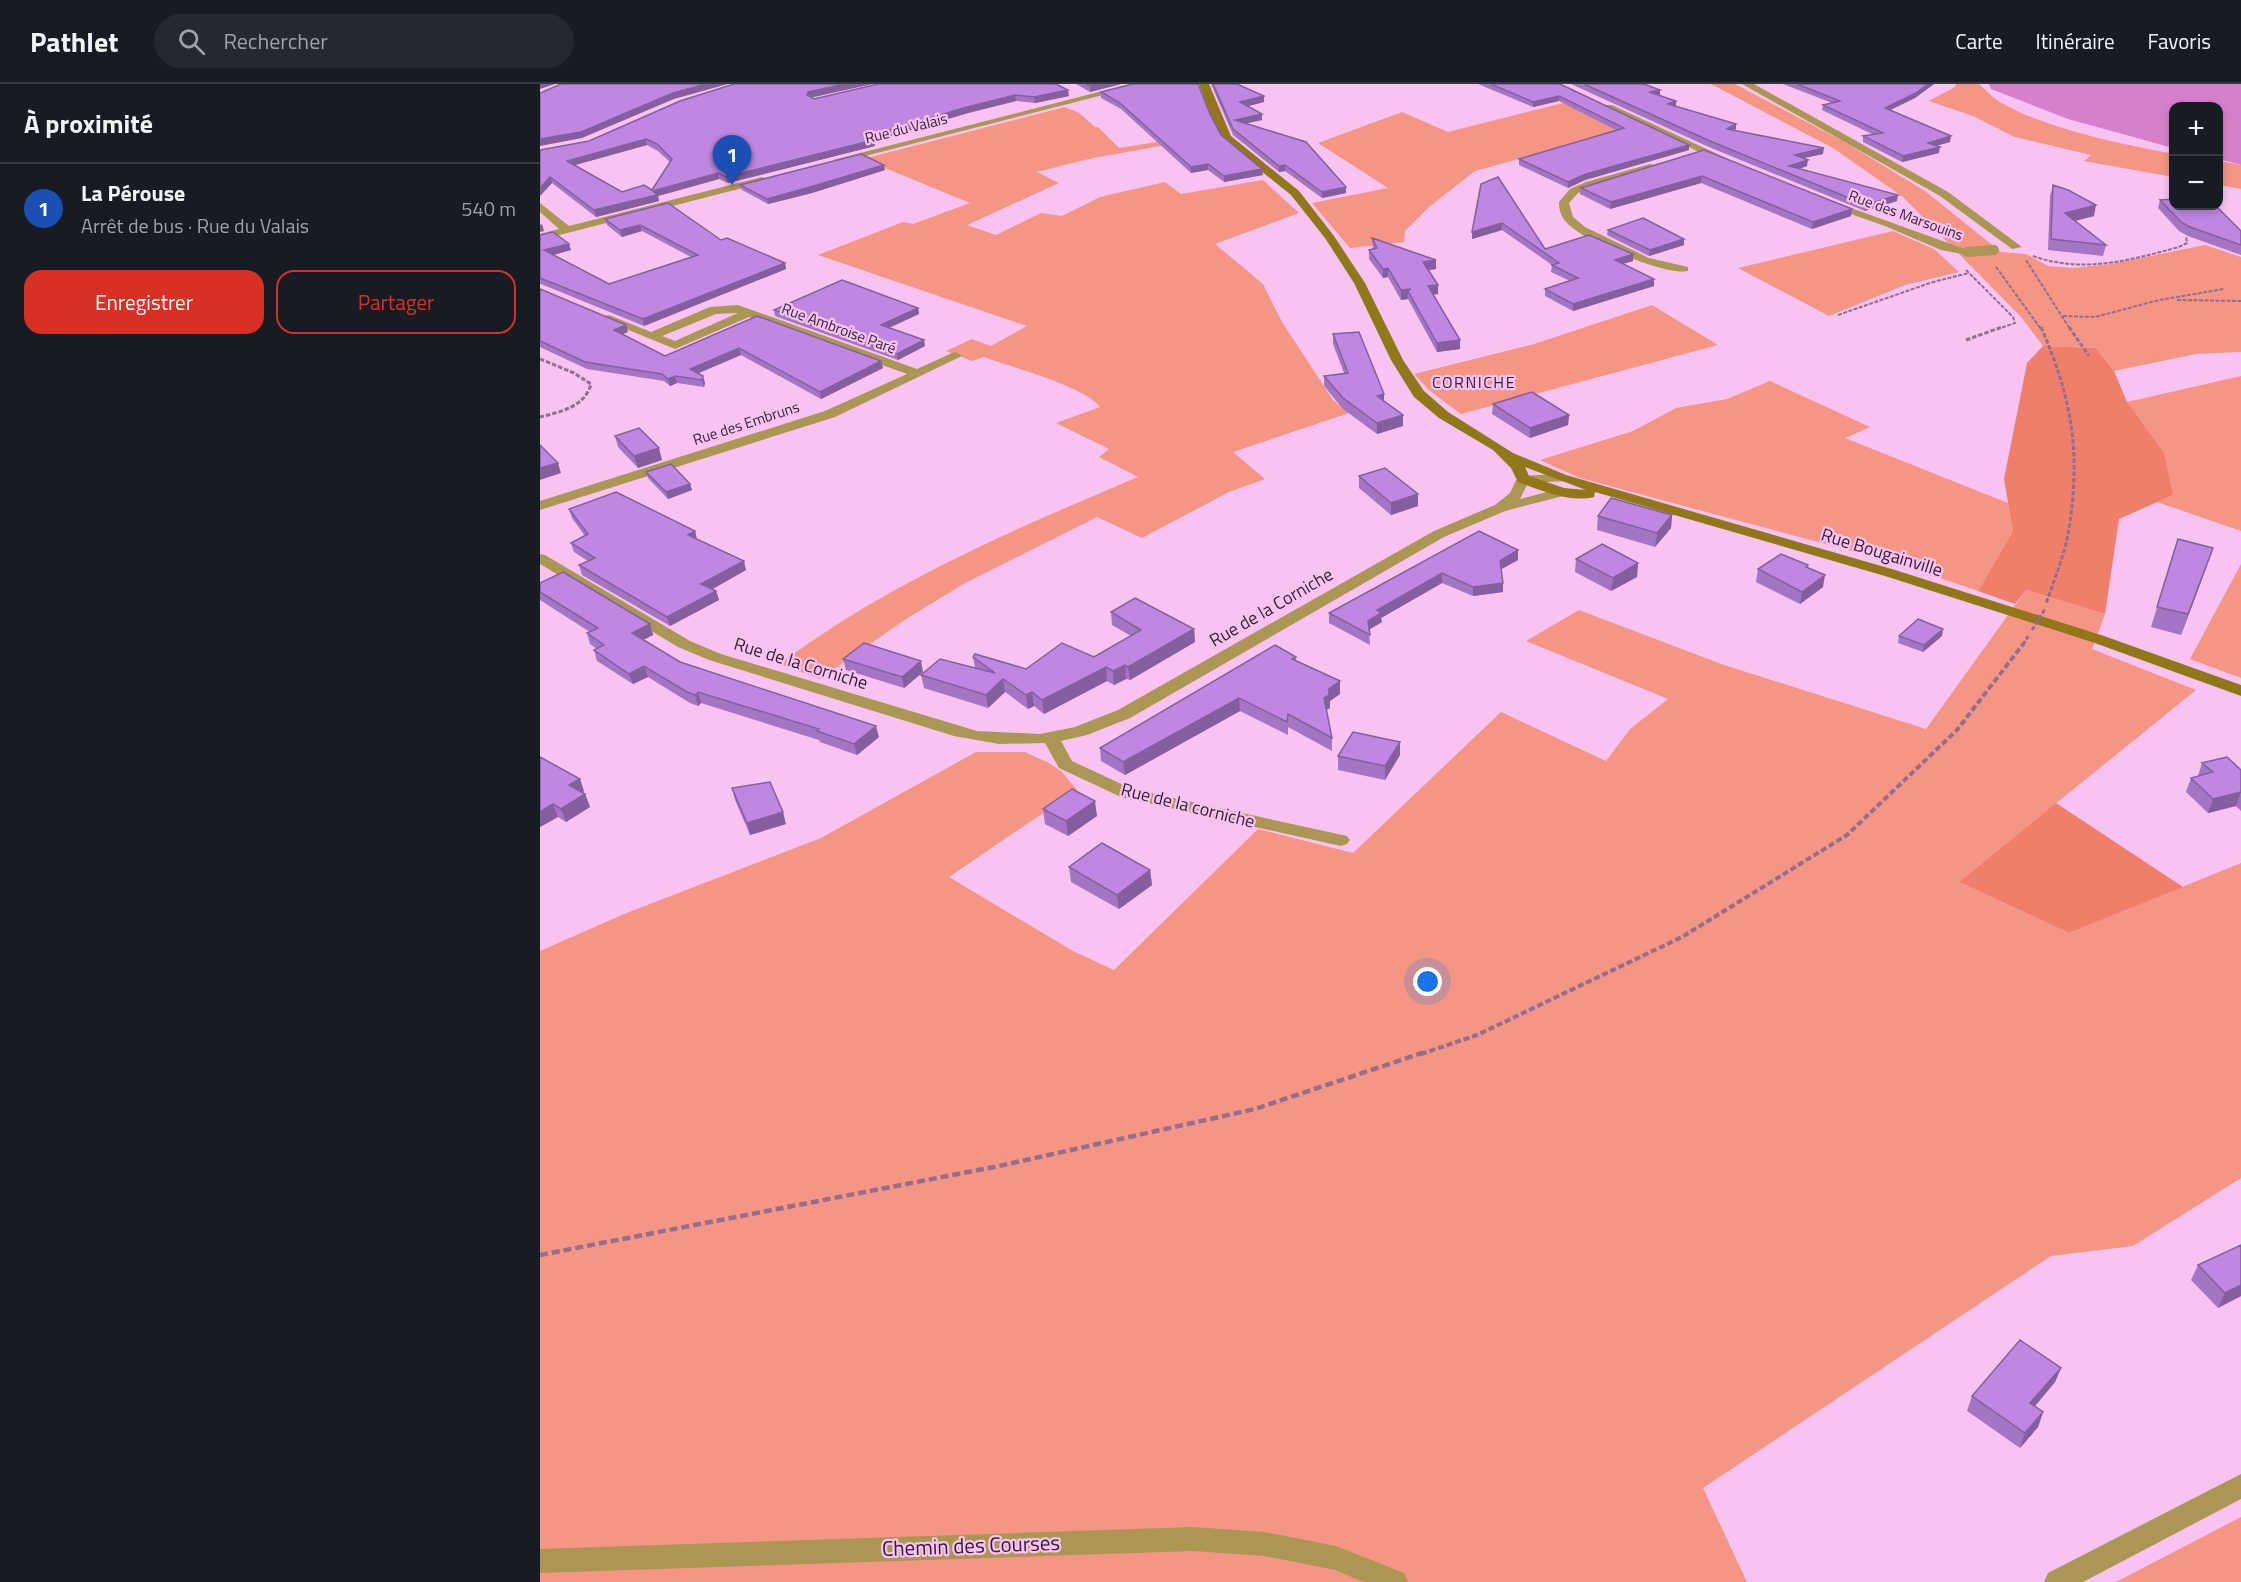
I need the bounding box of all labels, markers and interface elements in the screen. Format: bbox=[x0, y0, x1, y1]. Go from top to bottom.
search box bbox=[154, 14, 574, 68]
text: Pathlet bbox=[30, 20, 118, 63]
text: Rechercher bbox=[223, 24, 328, 58]
icon: search bbox=[175, 25, 208, 58]
text: Carte bbox=[1955, 25, 2003, 57]
text: Itinéraire bbox=[2036, 25, 2115, 57]
text: Favoris bbox=[2148, 25, 2211, 57]
map controls bbox=[2169, 102, 2223, 210]
button: + bbox=[2169, 102, 2223, 156]
text: À proximité bbox=[24, 104, 153, 143]
street label: Rue du Valais bbox=[862, 107, 950, 149]
pin: 1 bbox=[712, 135, 752, 185]
button: − bbox=[2169, 156, 2223, 210]
text: La Pérouse bbox=[81, 176, 185, 210]
street label: Rue des Marsouins bbox=[1846, 184, 1966, 246]
text: 1 bbox=[38, 193, 49, 224]
text: 540 m bbox=[461, 193, 516, 224]
text: Arrêt de bus · Rue du Valais bbox=[81, 210, 309, 241]
button: Enregistrer bbox=[24, 270, 264, 334]
button: Partager bbox=[276, 270, 516, 334]
street label: Rue Ambroise Paré bbox=[778, 297, 900, 359]
district label: CORNICHE bbox=[1432, 370, 1516, 394]
street label: Rue des Embruns bbox=[690, 395, 802, 451]
street label: Rue Bougainville bbox=[1818, 521, 1946, 583]
street label: Rue de la Corniche bbox=[1204, 561, 1338, 653]
street label: Rue de la Corniche bbox=[731, 630, 871, 696]
street label: Rue de la corniche bbox=[1118, 775, 1258, 835]
your location bbox=[1413, 967, 1442, 996]
street label: Chemin des Courses bbox=[881, 1526, 1061, 1564]

